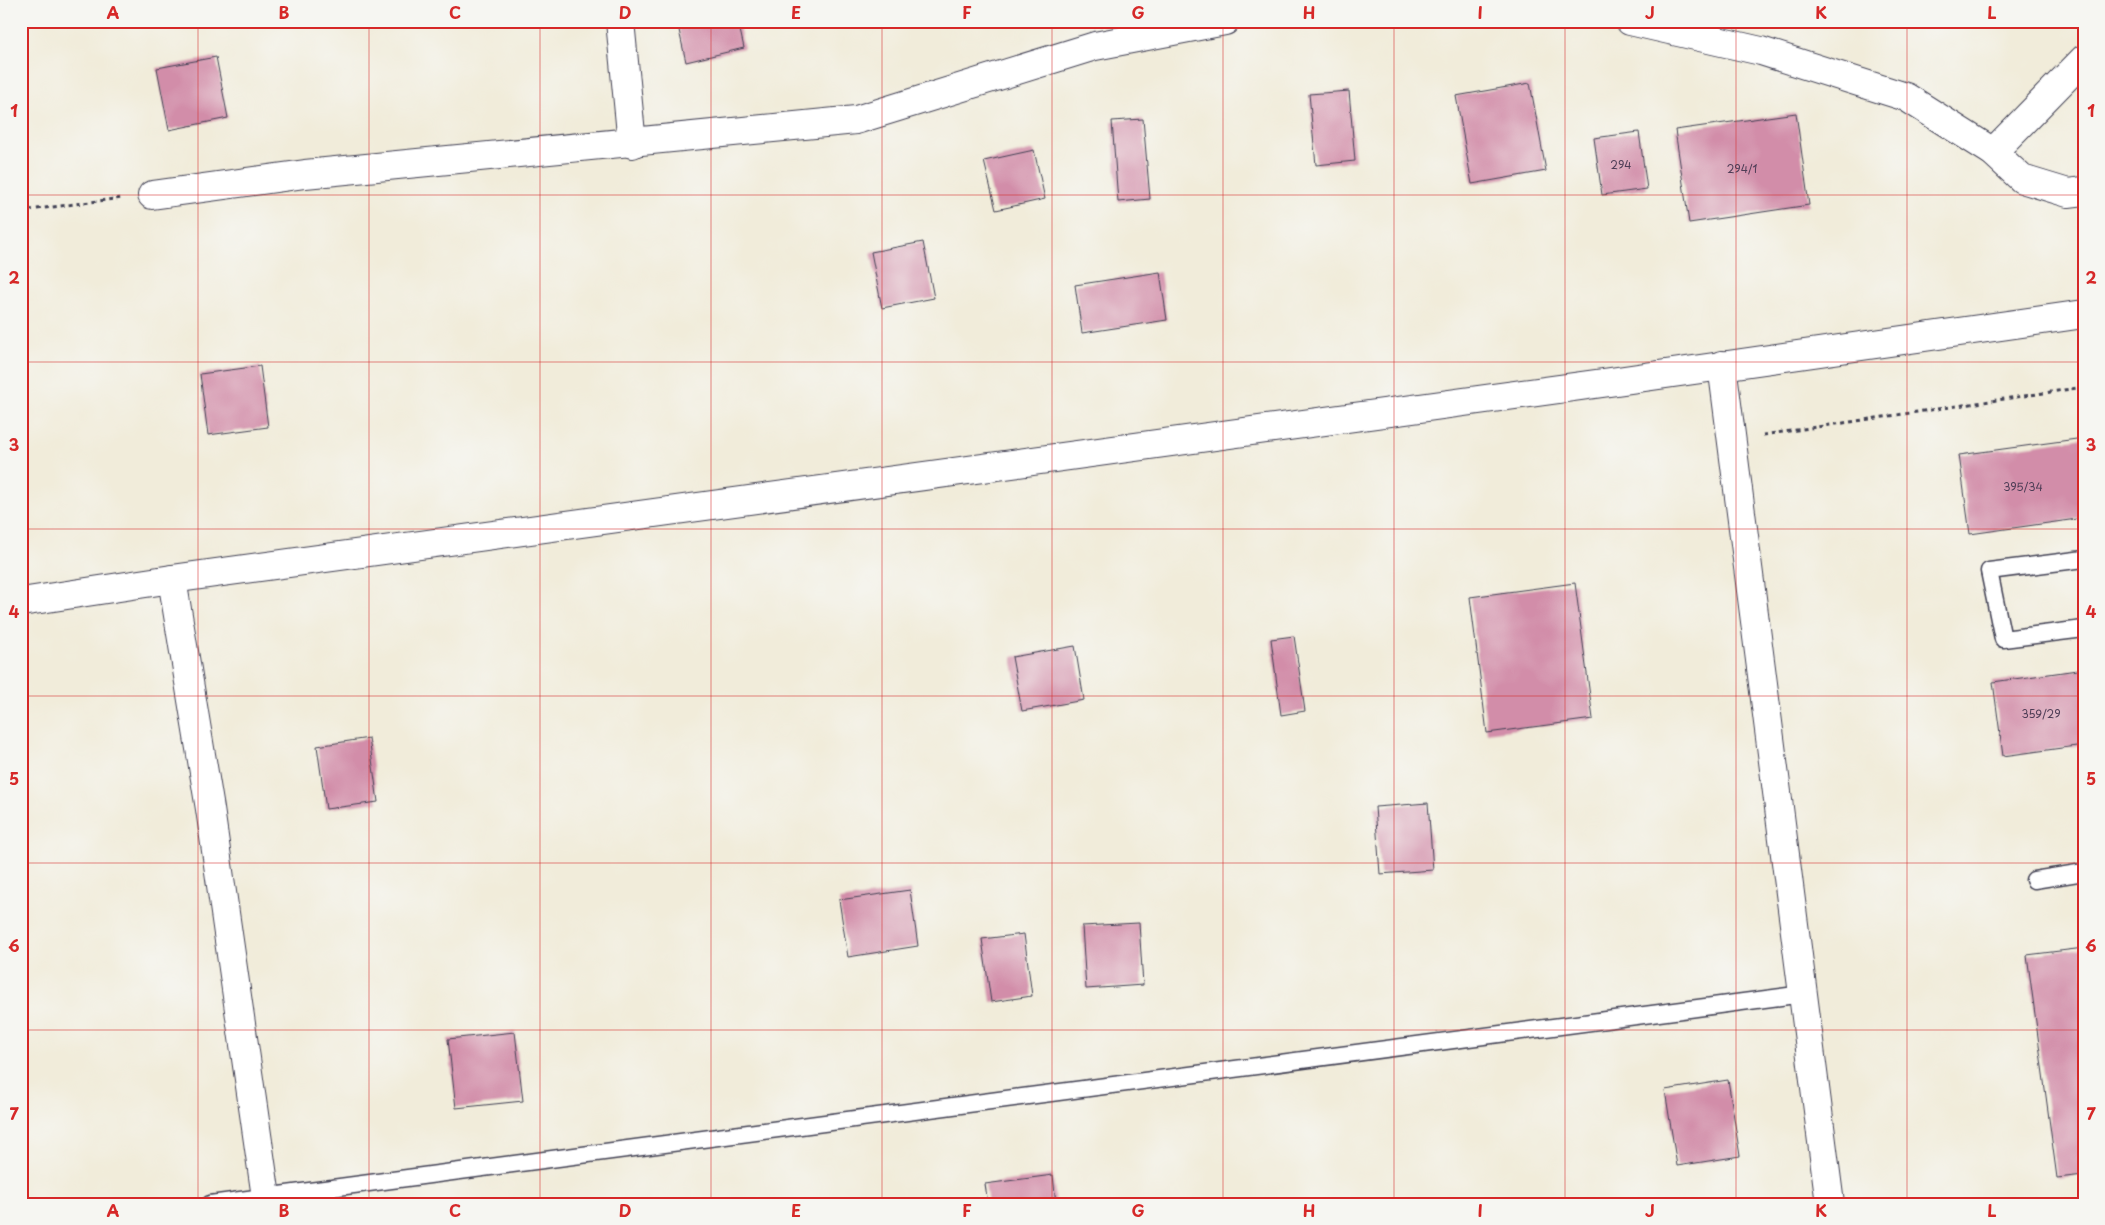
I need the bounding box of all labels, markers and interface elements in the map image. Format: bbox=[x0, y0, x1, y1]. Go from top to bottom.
text: A bbox=[107, 0, 120, 24]
text: B bbox=[279, 0, 290, 24]
text: C bbox=[449, 0, 461, 24]
text: D bbox=[619, 0, 631, 24]
text: E bbox=[791, 0, 801, 24]
text: F bbox=[962, 0, 972, 24]
text: G bbox=[1131, 0, 1145, 24]
text: H bbox=[1303, 0, 1315, 24]
text: I bbox=[1477, 0, 1483, 24]
text: J bbox=[1645, 0, 1655, 24]
text: K bbox=[1815, 0, 1827, 24]
text: L bbox=[1987, 0, 1997, 24]
text: 1 bbox=[10, 98, 18, 122]
text: 1 bbox=[2087, 98, 2095, 122]
house number: 294 bbox=[1610, 156, 1632, 173]
house number: 294/1 bbox=[1727, 160, 1757, 177]
text: 2 bbox=[8, 265, 20, 289]
text: 2 bbox=[2085, 265, 2097, 289]
text: 3 bbox=[9, 432, 19, 456]
text: 3 bbox=[2086, 432, 2096, 456]
house number: 395/34 bbox=[2003, 478, 2043, 495]
text: 4 bbox=[9, 599, 20, 623]
text: 4 bbox=[2086, 599, 2097, 623]
house number: 359/29 bbox=[2021, 705, 2061, 722]
text: 5 bbox=[9, 766, 19, 790]
text: 5 bbox=[2086, 766, 2096, 790]
text: 6 bbox=[8, 933, 20, 957]
text: 6 bbox=[2085, 933, 2097, 957]
text: 7 bbox=[9, 1101, 19, 1125]
text: 7 bbox=[2086, 1101, 2096, 1125]
text: A bbox=[107, 1198, 120, 1222]
text: B bbox=[279, 1198, 290, 1222]
text: C bbox=[449, 1198, 461, 1222]
text: D bbox=[619, 1198, 631, 1222]
text: E bbox=[791, 1198, 801, 1222]
text: F bbox=[962, 1198, 972, 1222]
text: G bbox=[1131, 1198, 1145, 1222]
text: H bbox=[1303, 1198, 1315, 1222]
text: I bbox=[1477, 1198, 1483, 1222]
text: J bbox=[1645, 1198, 1655, 1222]
text: K bbox=[1815, 1198, 1827, 1222]
text: L bbox=[1987, 1198, 1997, 1222]

